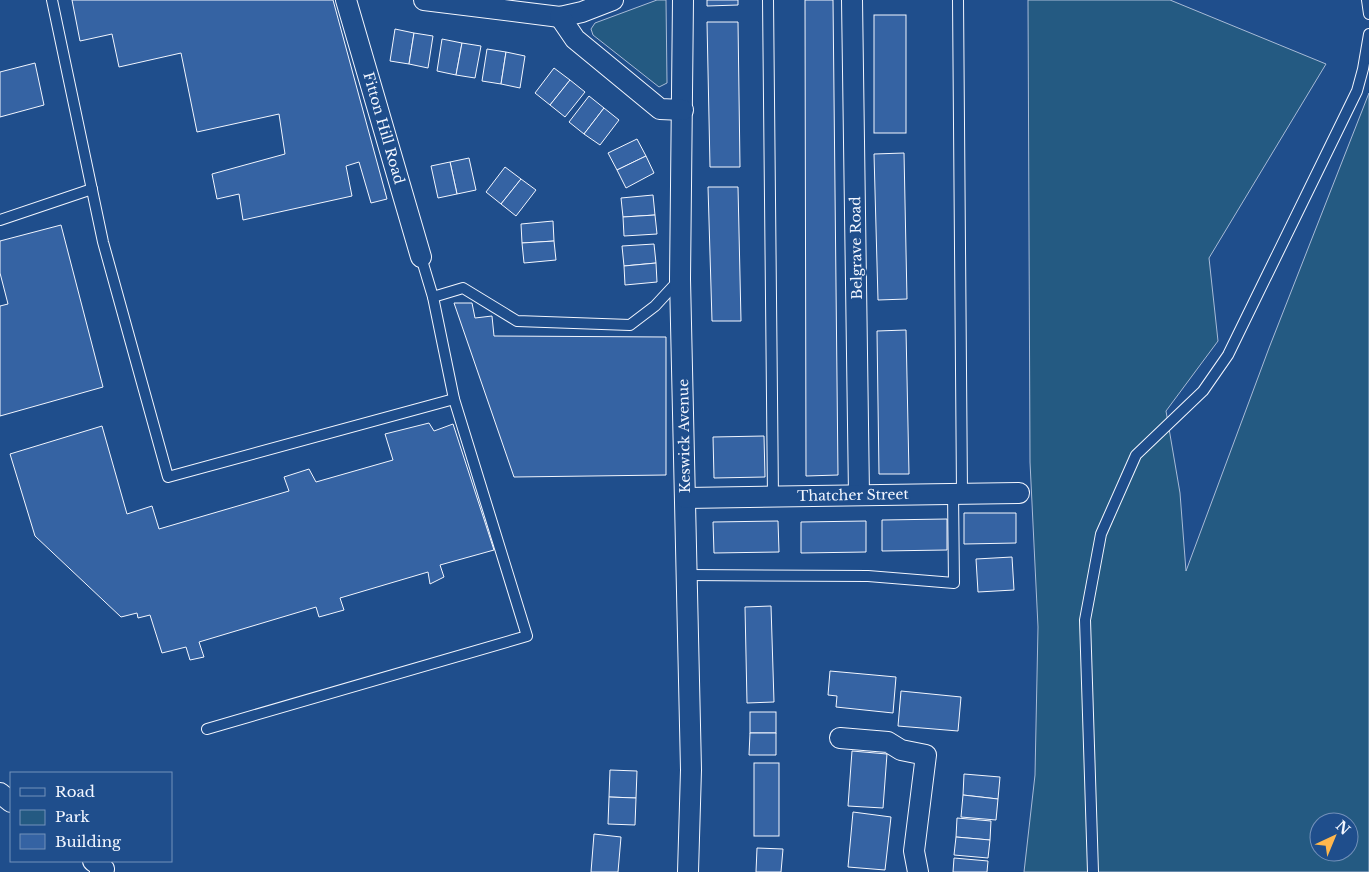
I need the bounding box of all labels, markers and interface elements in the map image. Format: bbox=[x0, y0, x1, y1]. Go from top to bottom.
street label: Fitton Hill Road bbox=[359, 70, 409, 187]
street label: Belgrave Road bbox=[846, 196, 866, 300]
street label: Keswick Avenue bbox=[674, 379, 694, 493]
street label: Thatcher Street bbox=[797, 485, 910, 505]
legend bbox=[10, 772, 172, 862]
text: Road bbox=[55, 782, 95, 801]
text: Park bbox=[55, 807, 91, 826]
north arrow bbox=[1309, 812, 1359, 862]
text: N bbox=[1332, 817, 1354, 839]
text: Building bbox=[55, 832, 122, 851]

